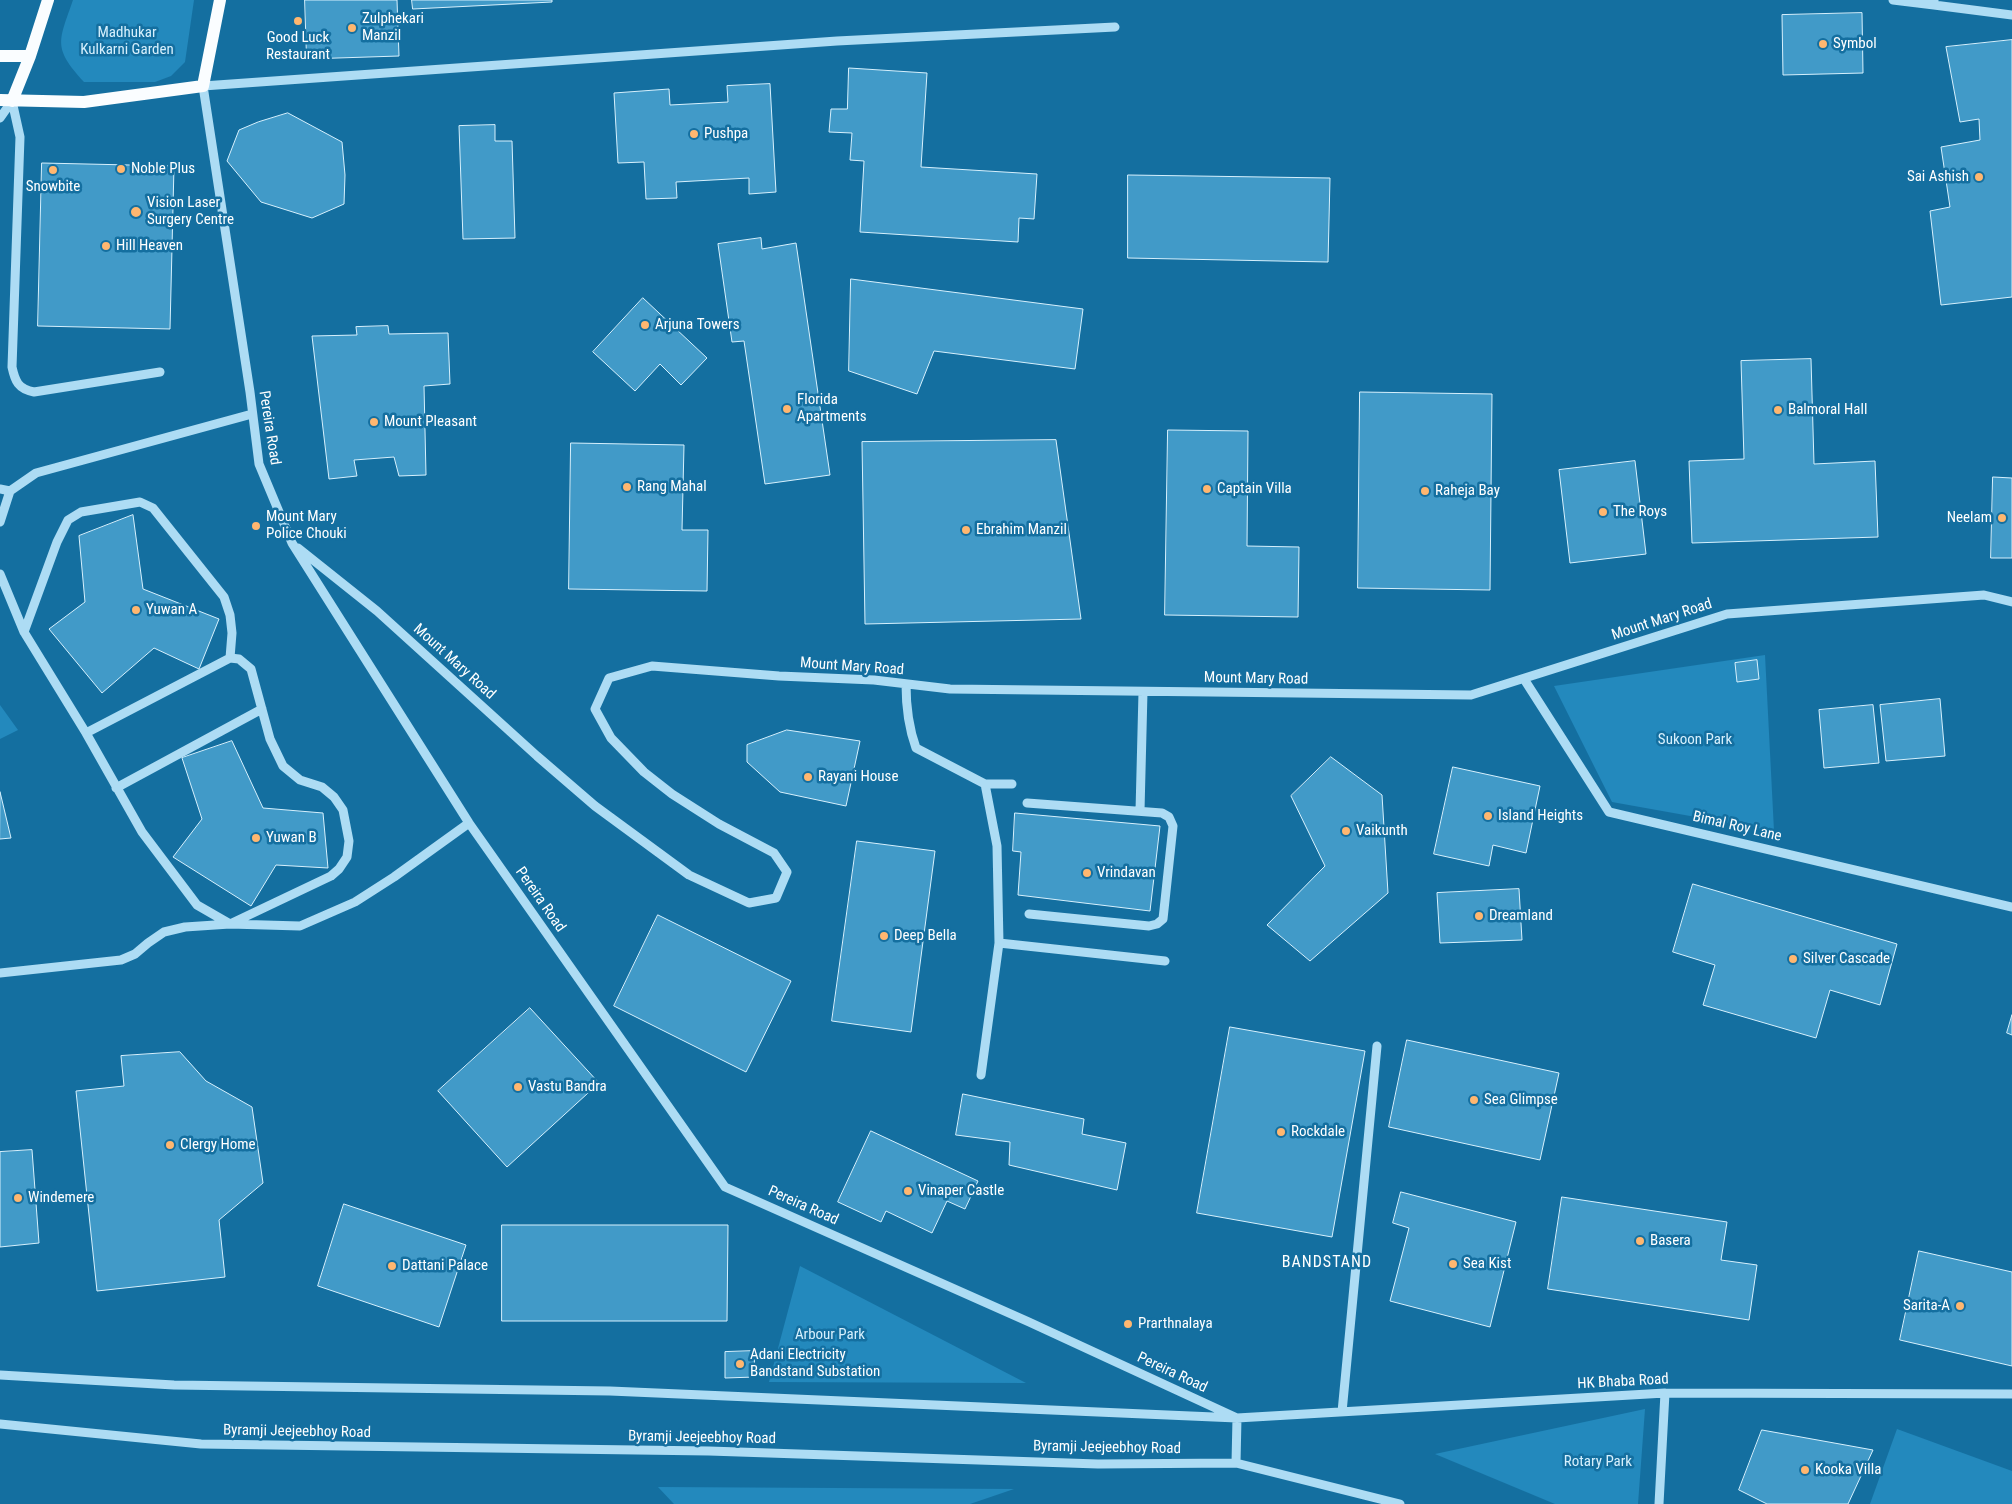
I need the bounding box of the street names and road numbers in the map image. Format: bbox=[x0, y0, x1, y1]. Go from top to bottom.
street label: Pereira Road bbox=[254, 389, 284, 467]
street label: Mount Mary Road bbox=[1610, 595, 1714, 645]
street label: Mount Mary Road bbox=[409, 620, 499, 704]
street label: Mount Mary Road bbox=[799, 654, 905, 680]
street label: Mount Mary Road bbox=[1204, 669, 1308, 689]
street label: Bimal Roy Lane bbox=[1691, 808, 1783, 846]
street label: Pereira Road bbox=[511, 864, 569, 936]
street label: Pereira Road bbox=[765, 1182, 841, 1230]
street label: Pereira Road bbox=[1134, 1349, 1210, 1397]
street label: HK Bhaba Road bbox=[1577, 1371, 1669, 1393]
street label: Byramji Jeejeebhoy Road bbox=[223, 1422, 371, 1442]
street label: Byramji Jeejeebhoy Road bbox=[628, 1428, 776, 1448]
street label: Byramji Jeejeebhoy Road bbox=[1033, 1438, 1181, 1458]

